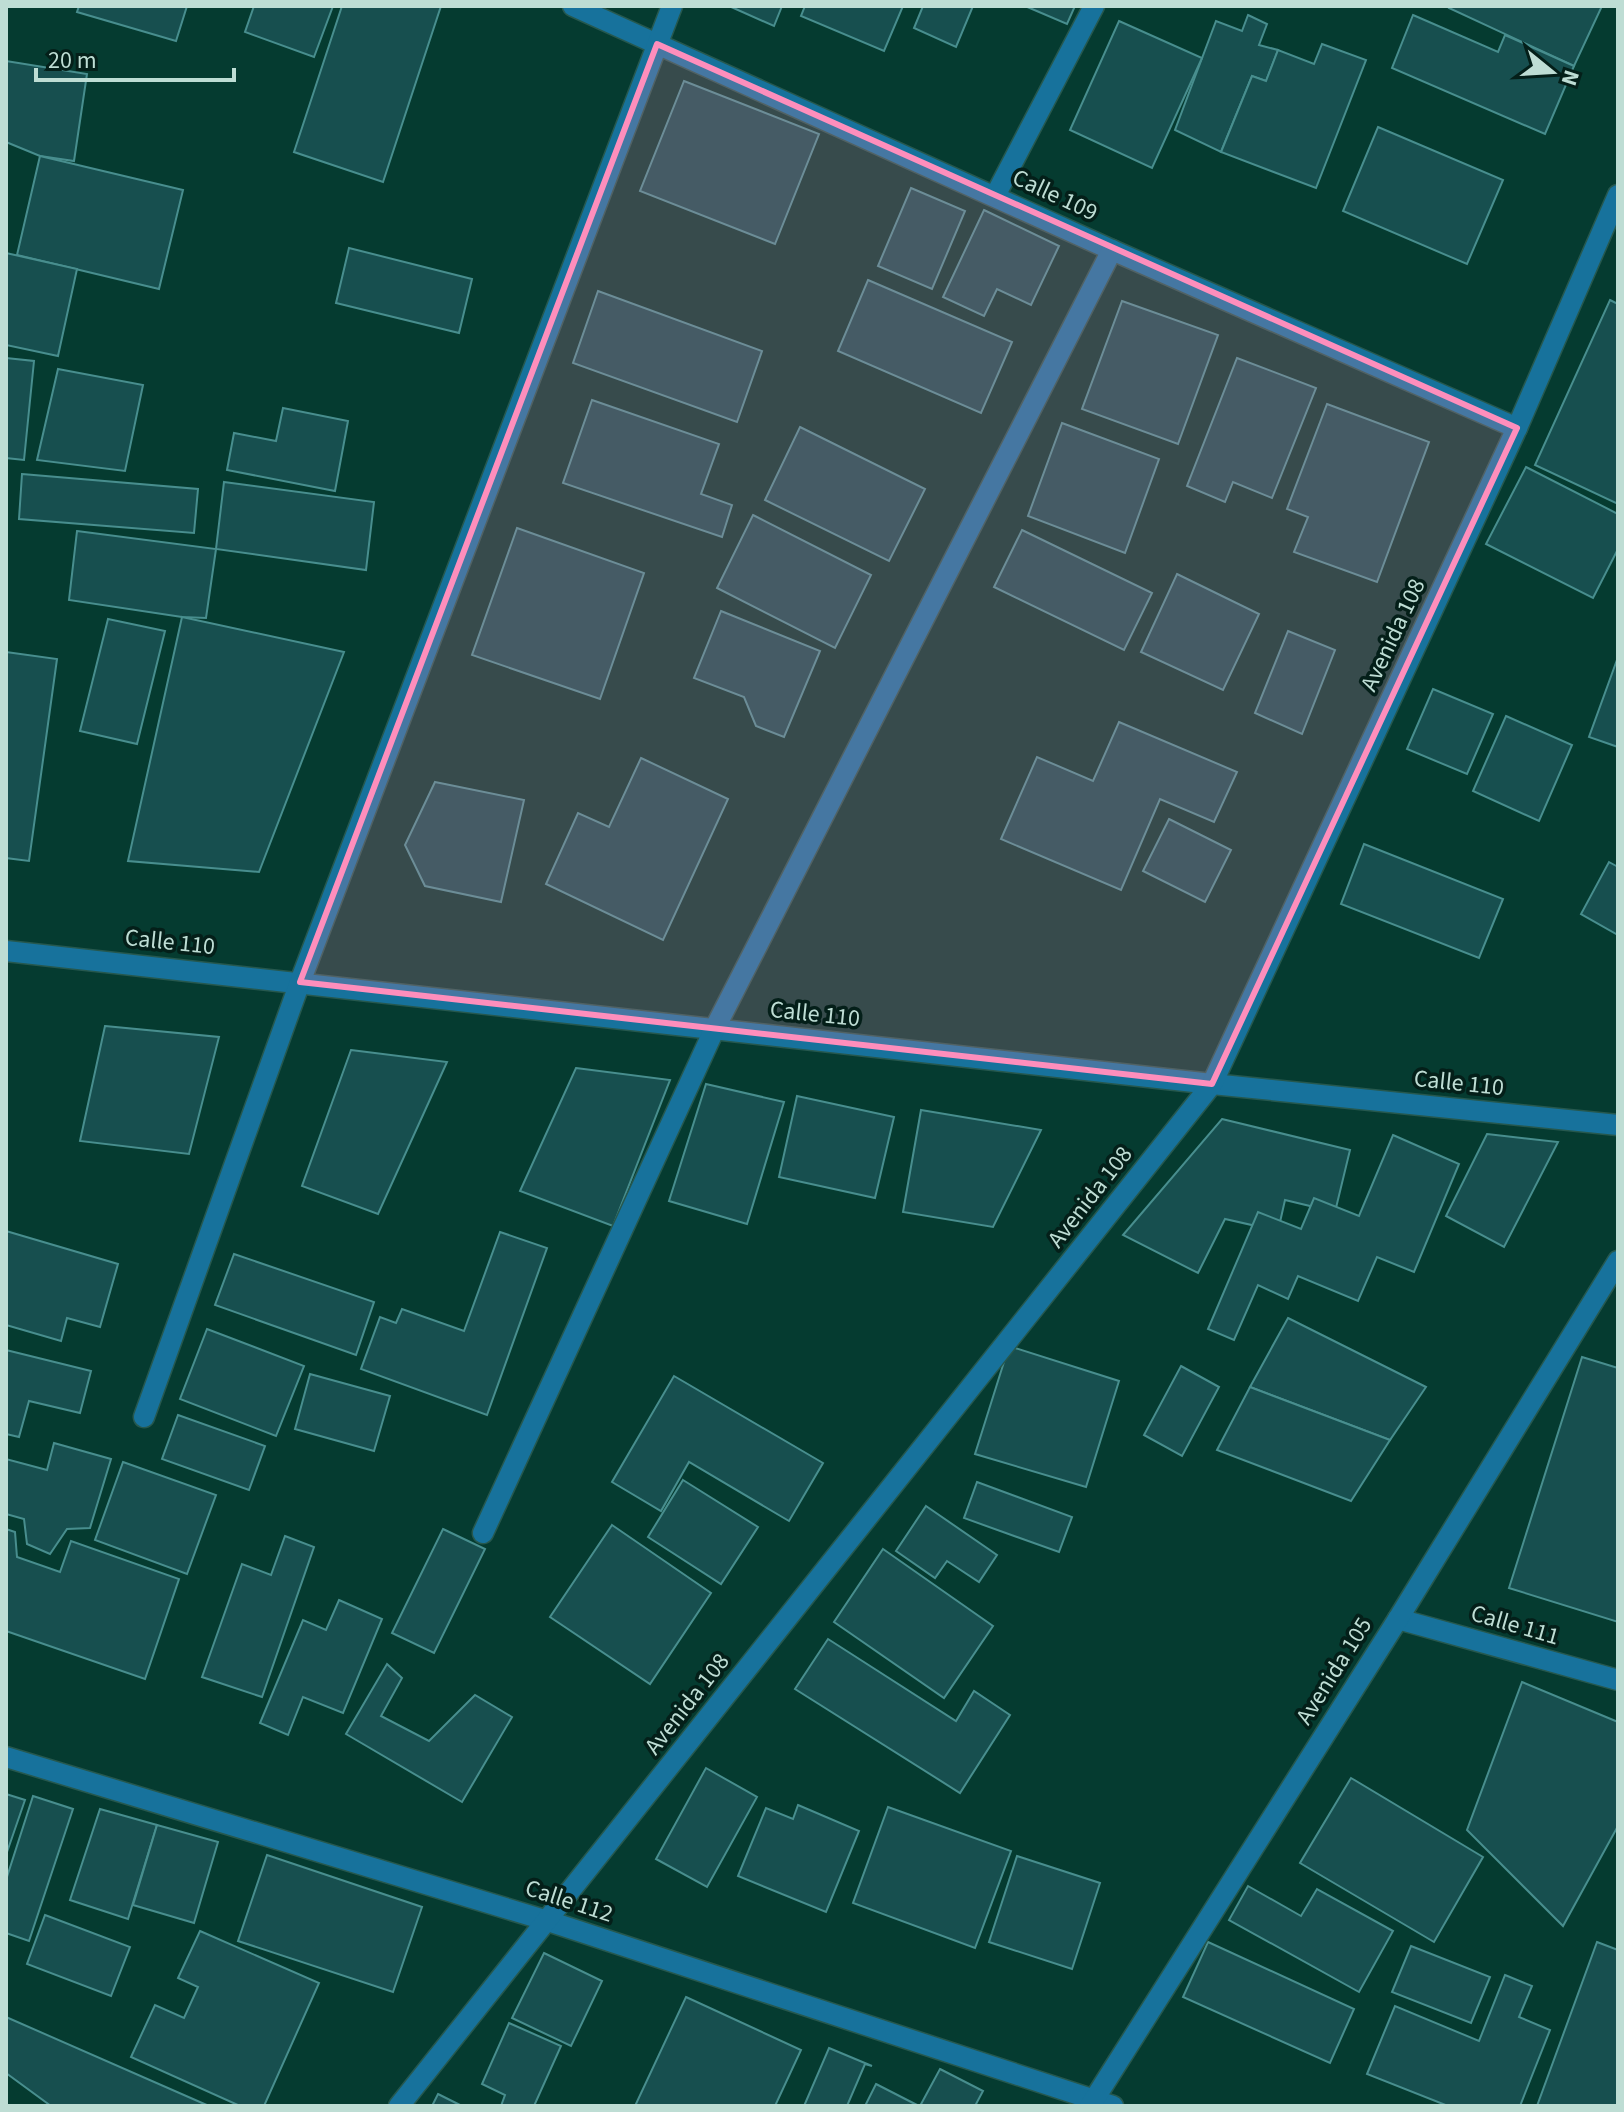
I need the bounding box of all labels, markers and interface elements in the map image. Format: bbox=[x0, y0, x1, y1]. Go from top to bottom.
scale bar bbox=[36, 32, 234, 82]
north arrow bbox=[1512, 32, 1592, 112]
text: 20 m bbox=[48, 43, 97, 78]
text: N bbox=[1553, 66, 1588, 90]
street label: Calle 109 bbox=[1007, 160, 1103, 230]
street label: Avenida 108 bbox=[1352, 573, 1434, 697]
street label: Calle 110 bbox=[123, 920, 217, 964]
street label: Calle 110 bbox=[768, 992, 862, 1036]
street label: Calle 110 bbox=[1412, 1061, 1506, 1105]
street label: Avenida 108 bbox=[1039, 1139, 1141, 1255]
street label: Calle 111 bbox=[1467, 1596, 1563, 1654]
street label: Avenida 105 bbox=[1287, 1610, 1381, 1732]
street label: Avenida 108 bbox=[636, 1646, 738, 1762]
street label: Calle 112 bbox=[521, 1870, 617, 1932]

